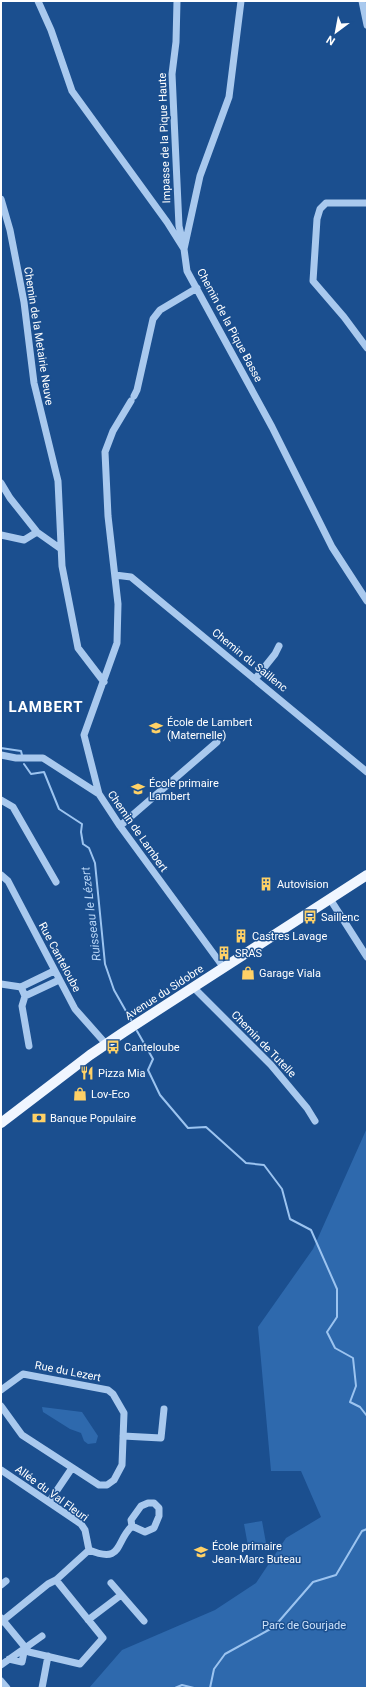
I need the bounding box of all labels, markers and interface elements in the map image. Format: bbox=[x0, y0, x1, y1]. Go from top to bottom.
north arrow bbox=[316, 12, 356, 52]
text: N bbox=[324, 32, 338, 48]
street label: Impasse de la Pique Haute bbox=[156, 72, 173, 204]
street label: Chemin de la Metairie Neuve bbox=[21, 266, 56, 406]
street label: Chemin de la Pique Basse bbox=[194, 266, 265, 384]
street label: Chemin du Saillenc bbox=[209, 626, 290, 695]
district label: LAMBERT bbox=[9, 698, 83, 716]
place label: École de Lambert (Maternelle) bbox=[167, 716, 253, 742]
school or university icon: École de Lambert (Maternelle) bbox=[148, 720, 164, 736]
place label: École primaire Lambert bbox=[149, 777, 219, 803]
school or university icon: École primaire Lambert bbox=[130, 781, 146, 797]
street label: Chemin de Lambert bbox=[105, 788, 171, 875]
water label: Ruisseau le Lézert bbox=[78, 866, 104, 962]
building icon: Autovision bbox=[258, 876, 274, 892]
place label: Autovision bbox=[277, 878, 329, 891]
bus stop icon: Saillenc bbox=[302, 909, 318, 925]
place label: Saillenc bbox=[321, 911, 359, 924]
street label: Rue Canteloube bbox=[36, 920, 83, 994]
building icon: Castres Lavage bbox=[233, 928, 249, 944]
place label: Castres Lavage bbox=[252, 930, 328, 943]
building icon: SRAS bbox=[216, 945, 232, 961]
place label: SRAS bbox=[235, 947, 262, 960]
street label: Avenue du Sidobre bbox=[123, 962, 206, 1023]
shop icon: Garage Viala bbox=[240, 965, 256, 981]
place label: Garage Viala bbox=[259, 967, 321, 980]
street label: Chemin de Tutelle bbox=[229, 1008, 299, 1080]
bus stop icon: Canteloube bbox=[105, 1039, 121, 1055]
place label: Canteloube bbox=[124, 1041, 180, 1054]
restaurant icon: Pizza Mia bbox=[79, 1065, 95, 1081]
place label: Pizza Mia bbox=[98, 1067, 146, 1080]
shop icon: Lov-Eco bbox=[72, 1086, 88, 1102]
place label: Lov-Eco bbox=[91, 1088, 130, 1101]
bank icon: Banque Populaire bbox=[31, 1110, 47, 1126]
place label: Banque Populaire bbox=[50, 1112, 136, 1125]
street label: Rue du Lezert bbox=[34, 1359, 102, 1384]
street label: Allée du Val Fleuri bbox=[13, 1463, 91, 1524]
place label: École primaire Jean-Marc Buteau bbox=[212, 1540, 301, 1566]
school or university icon: École primaire Jean-Marc Buteau bbox=[193, 1544, 209, 1560]
park label: Parc de Gourjade bbox=[262, 1619, 346, 1632]

